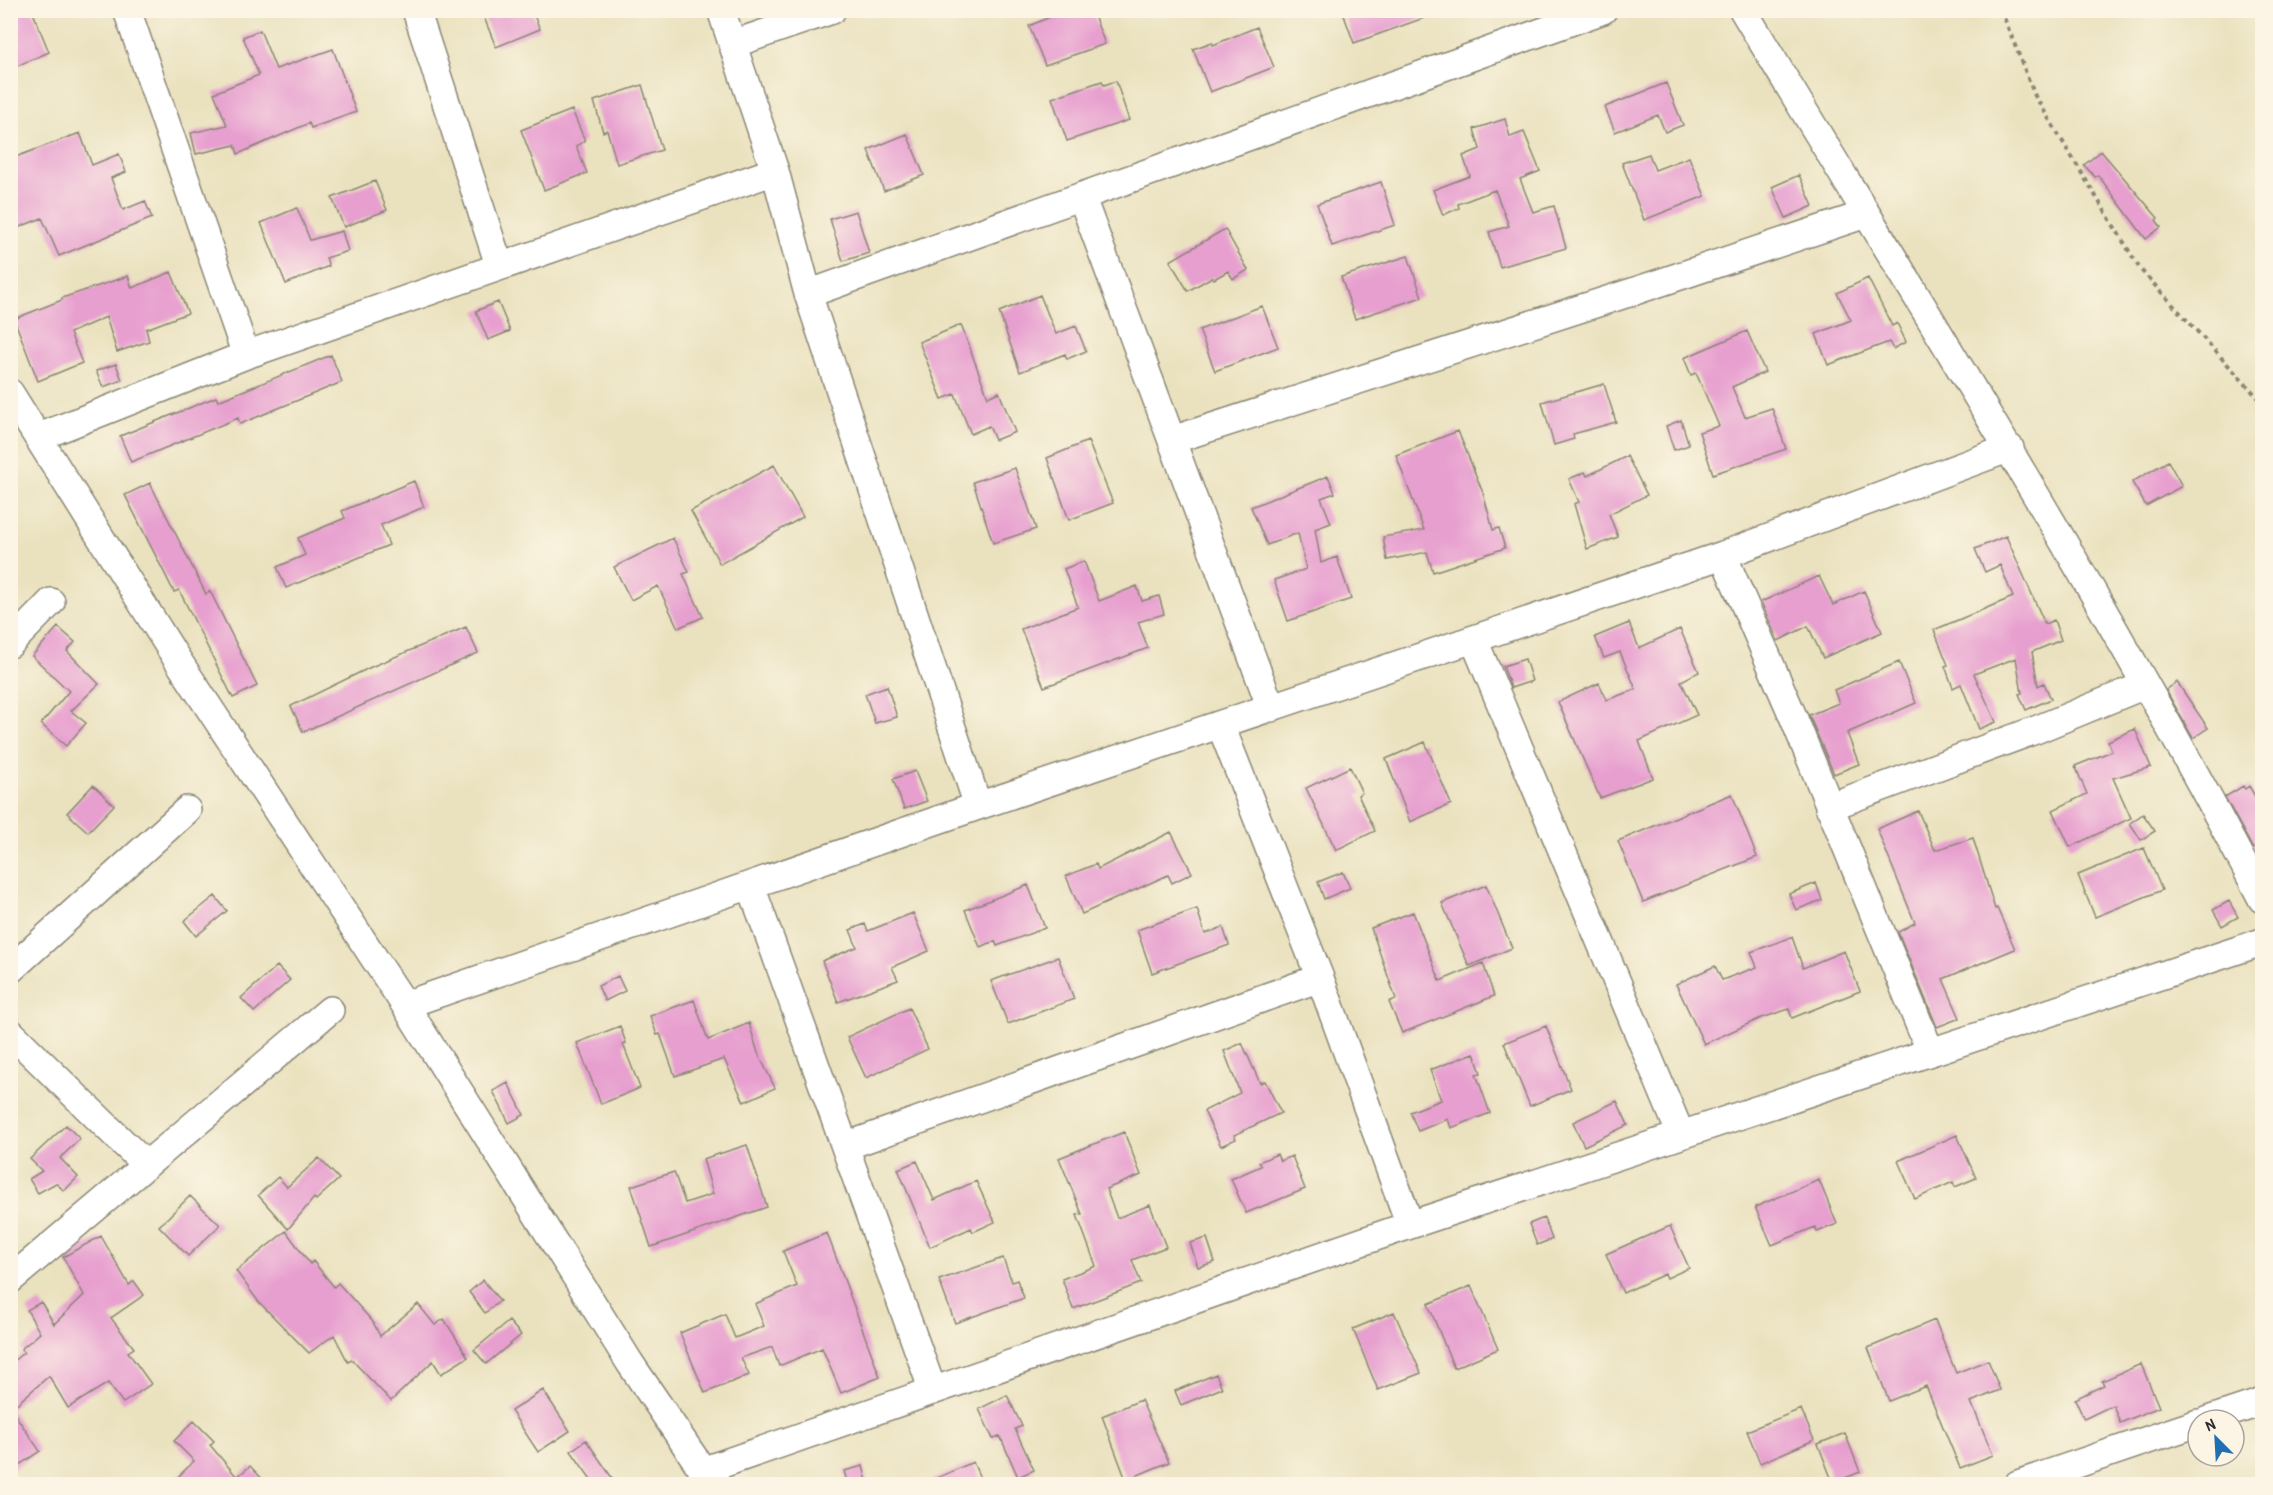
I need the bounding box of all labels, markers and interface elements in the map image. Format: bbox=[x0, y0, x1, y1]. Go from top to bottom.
north arrow bbox=[2186, 1408, 2246, 1468]
text: N bbox=[2202, 1412, 2219, 1436]

